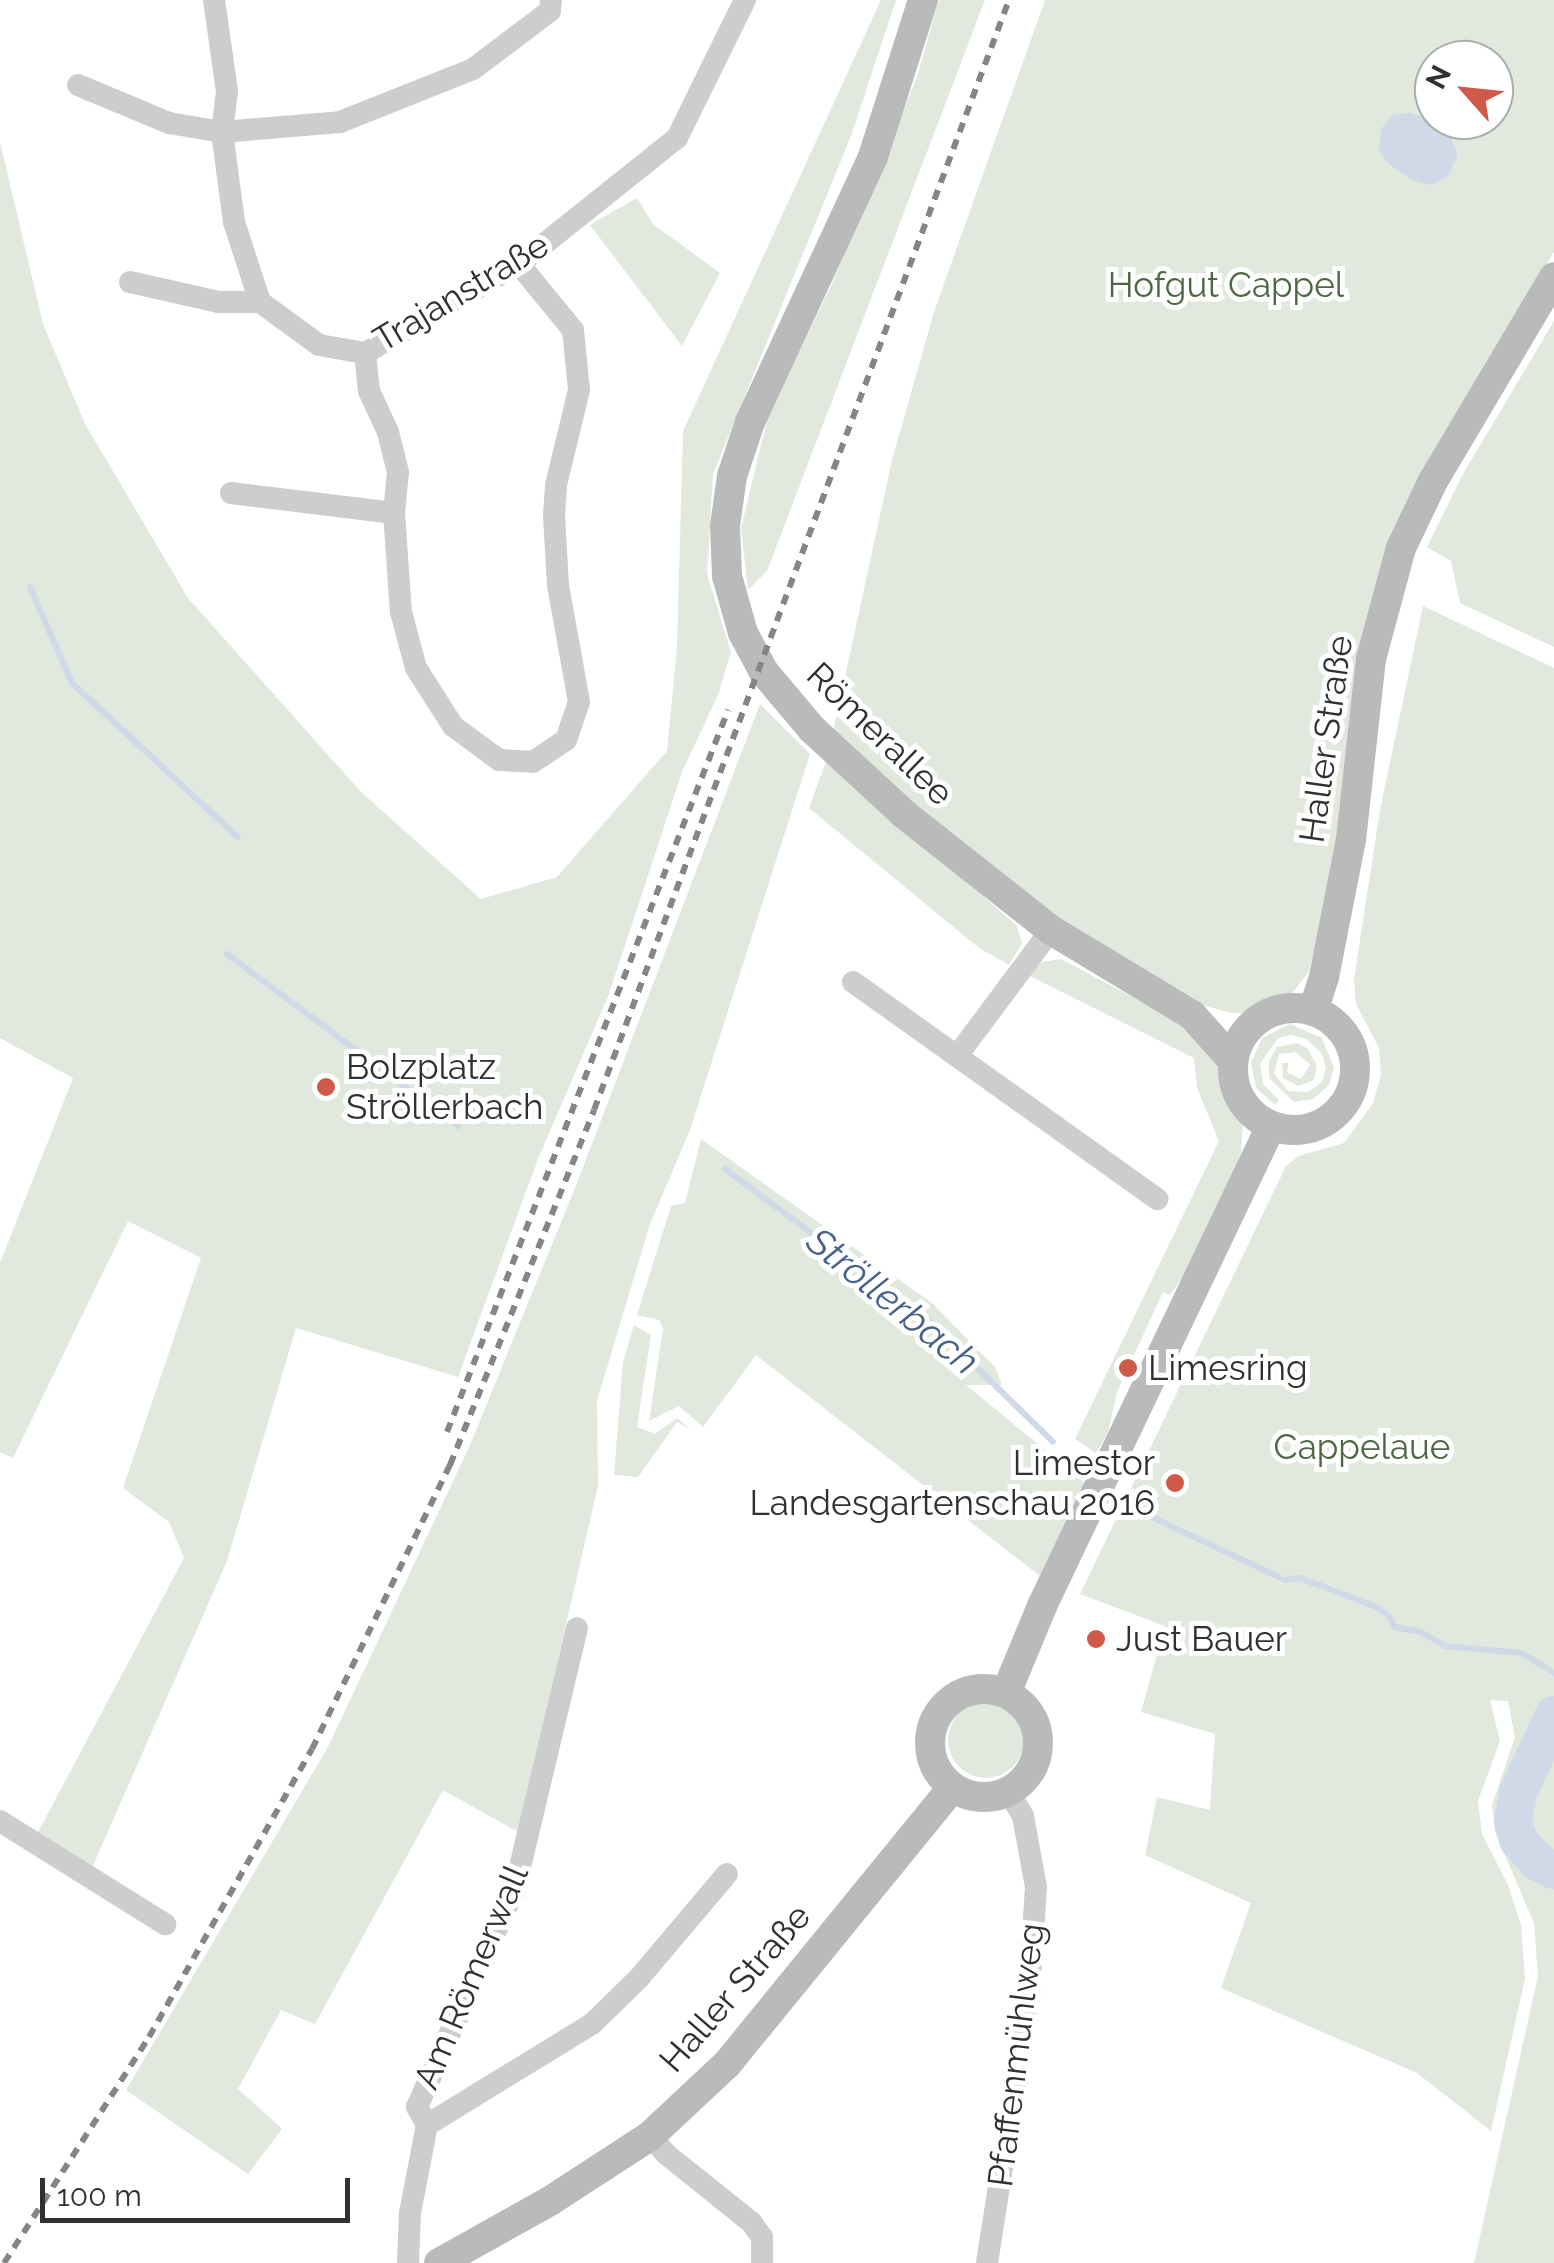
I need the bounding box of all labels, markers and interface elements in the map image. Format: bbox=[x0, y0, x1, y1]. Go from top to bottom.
north arrow bbox=[1414, 40, 1514, 140]
text: N bbox=[1419, 60, 1458, 94]
street label: Trajanstraße bbox=[366, 223, 556, 361]
park label: Hofgut Cappel bbox=[1108, 264, 1344, 306]
street label: Haller Straße bbox=[1291, 632, 1361, 846]
street label: Römerallee bbox=[798, 654, 962, 814]
place label: Bolzplatz Ströllerbach bbox=[346, 1046, 543, 1128]
marker: Bolzplatz Ströllerbach bbox=[315, 1076, 337, 1098]
water label: Ströllerbach bbox=[798, 1218, 988, 1384]
place label: Limesring bbox=[1148, 1347, 1308, 1389]
marker: Limesring bbox=[1117, 1357, 1139, 1379]
park label: Cappelaue bbox=[1274, 1426, 1450, 1468]
place label: Limestor Landesgartenschau 2016 bbox=[749, 1442, 1155, 1524]
marker: Limestor Landesgartenschau 2016 bbox=[1164, 1472, 1186, 1494]
place label: Just Bauer bbox=[1116, 1618, 1287, 1660]
marker: Just Bauer bbox=[1085, 1628, 1107, 1650]
street label: Am Römerwall bbox=[405, 1859, 537, 2095]
street label: Haller Straße bbox=[650, 1895, 820, 2081]
street label: Pfaffenmühlweg bbox=[979, 1921, 1053, 2189]
scale bar bbox=[45, 2158, 355, 2220]
text: 100 m bbox=[57, 2178, 142, 2213]

